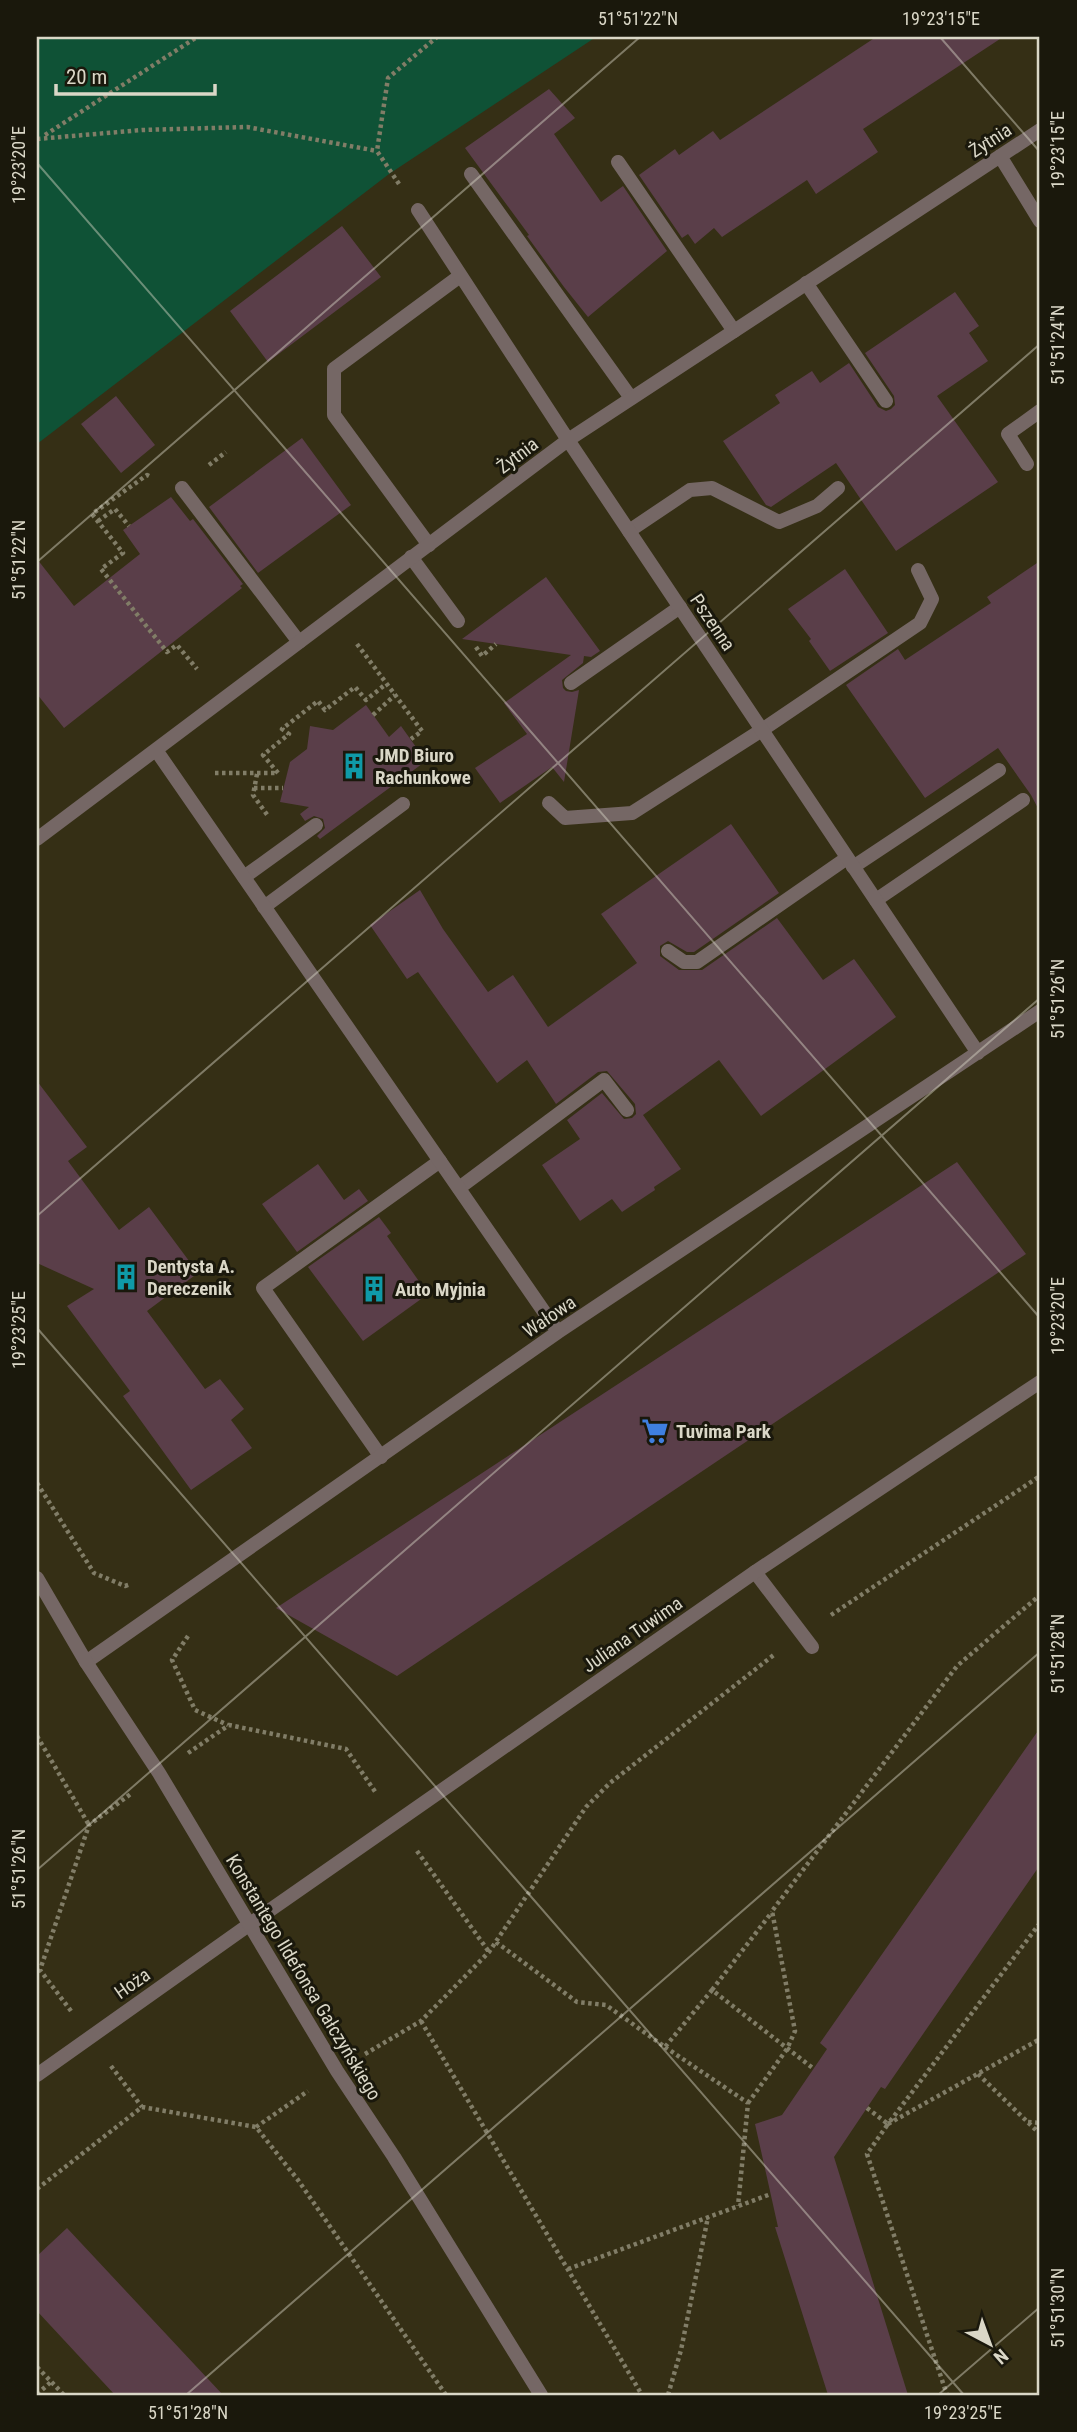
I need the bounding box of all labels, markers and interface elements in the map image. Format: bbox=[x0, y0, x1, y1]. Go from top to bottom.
text: 51°51'22"N bbox=[598, 8, 678, 29]
text: 19°23'15"E bbox=[902, 8, 980, 29]
scale bar bbox=[56, 52, 215, 96]
text: 20 m bbox=[66, 65, 107, 89]
text: 19°23'15"E bbox=[1047, 111, 1068, 189]
street label: Żytnia bbox=[965, 118, 1016, 163]
text: 19°23'20"E bbox=[8, 126, 29, 204]
text: 51°51'24"N bbox=[1047, 305, 1068, 385]
street label: Żytnia bbox=[492, 432, 543, 478]
text: 51°51'22"N bbox=[8, 520, 29, 600]
street label: Pszenna bbox=[685, 589, 740, 655]
place label: JMD Biuro Rachunkowe bbox=[375, 744, 471, 789]
building icon: JMD Biuro Rachunkowe bbox=[339, 751, 369, 781]
text: 51°51'26"N bbox=[1047, 959, 1068, 1039]
place label: Dentysta A. Dereczenik bbox=[147, 1255, 235, 1300]
building icon: Dentysta A. Dereczenik bbox=[111, 1262, 141, 1292]
building icon: Auto Myjnia bbox=[359, 1274, 389, 1304]
text: 19°23'20"E bbox=[1047, 1277, 1068, 1355]
place label: Auto Myjnia bbox=[395, 1278, 486, 1301]
street label: Wałowa bbox=[518, 1290, 580, 1342]
text: 19°23'25"E bbox=[8, 1291, 29, 1369]
supermarket icon: Tuvima Park bbox=[640, 1416, 670, 1446]
place label: Tuvima Park bbox=[676, 1420, 772, 1443]
street label: Juliana Tuwima bbox=[578, 1591, 687, 1677]
text: 51°51'28"N bbox=[1047, 1614, 1068, 1694]
text: 51°51'26"N bbox=[8, 1829, 29, 1909]
street label: Konstantego Ildefonsa Gałczyńskiego bbox=[221, 1850, 386, 2104]
street label: Hoża bbox=[110, 1963, 155, 2004]
text: 51°51'30"N bbox=[1047, 2268, 1068, 2348]
north arrow bbox=[954, 2310, 1024, 2380]
text: N bbox=[989, 2344, 1013, 2369]
text: 51°51'28"N bbox=[148, 2402, 228, 2423]
text: 19°23'25"E bbox=[924, 2402, 1002, 2423]

